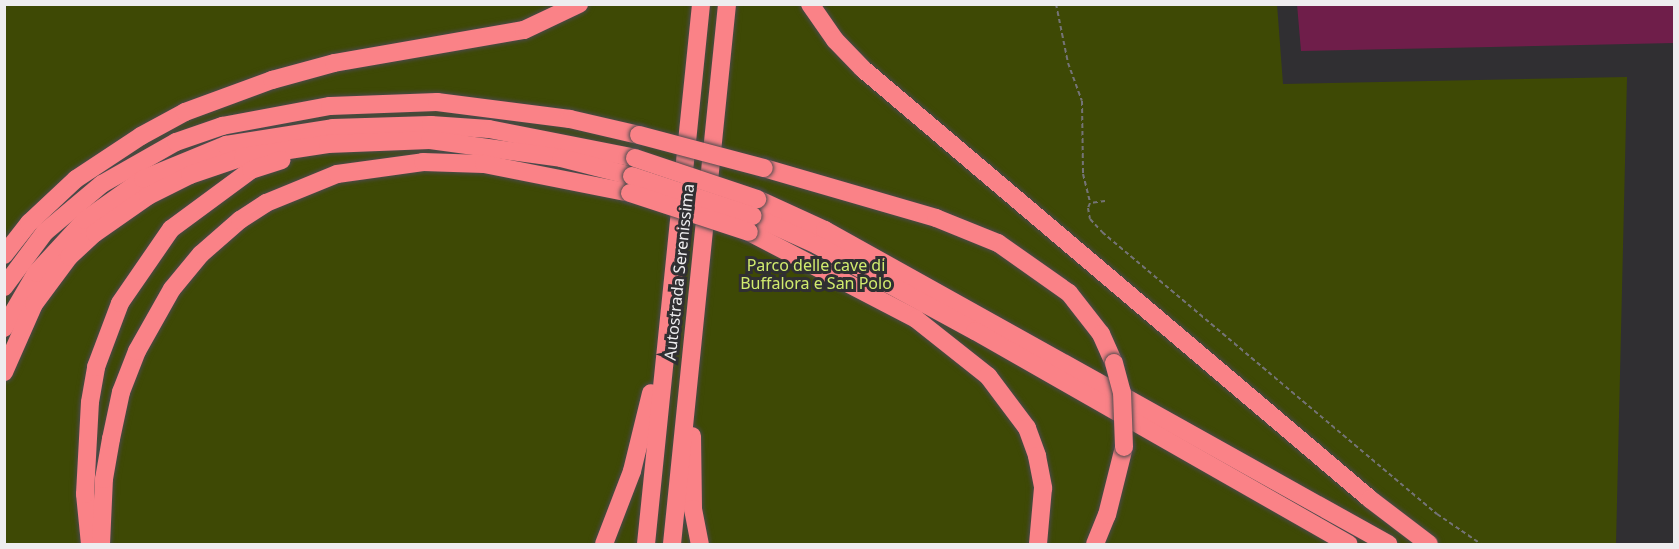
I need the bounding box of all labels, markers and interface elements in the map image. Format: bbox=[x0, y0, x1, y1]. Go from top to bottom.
street label: Autostrada Serenissima bbox=[660, 183, 698, 361]
park label: Parco delle cave di Buffalora e San Polo bbox=[740, 255, 892, 293]

